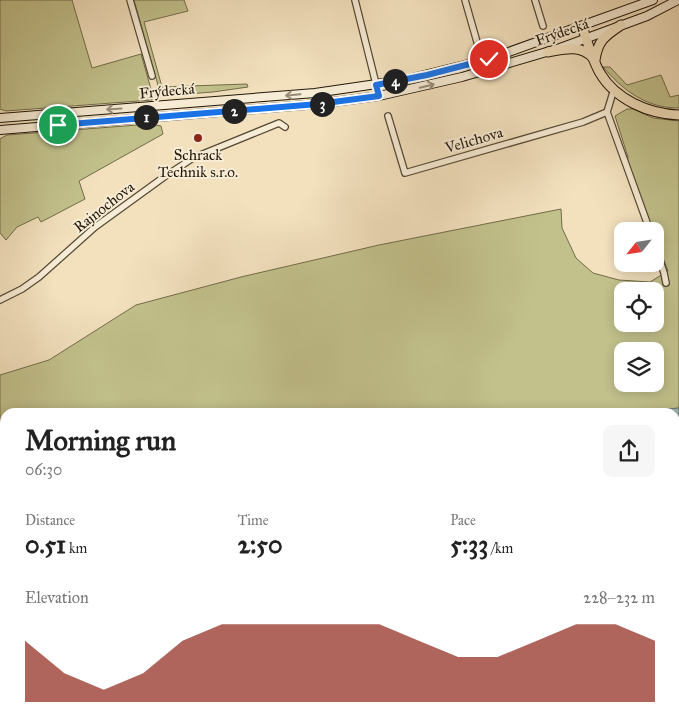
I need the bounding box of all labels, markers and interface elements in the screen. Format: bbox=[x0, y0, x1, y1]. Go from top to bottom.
street label: Frýdecká bbox=[533, 14, 592, 50]
pin bbox=[468, 38, 510, 80]
icon: check bbox=[475, 45, 503, 73]
pin: 4 bbox=[382, 68, 408, 94]
text: 4 bbox=[392, 73, 399, 90]
street label: Frýdecká bbox=[139, 80, 196, 102]
one-way arrow bbox=[418, 81, 434, 90]
one-way arrow bbox=[286, 90, 302, 100]
pin: 3 bbox=[310, 92, 334, 116]
text: 3 bbox=[320, 96, 325, 113]
pin: 2 bbox=[222, 98, 246, 124]
text: 2 bbox=[231, 103, 238, 120]
pin bbox=[37, 104, 79, 146]
pin: 1 bbox=[134, 104, 158, 130]
one-way arrow bbox=[106, 105, 122, 114]
text: 1 bbox=[144, 109, 149, 126]
icon: arrive bbox=[44, 111, 72, 139]
street label: Velichova bbox=[442, 123, 506, 157]
marker: Schrack Technik s.r.o. bbox=[192, 132, 204, 144]
place label: Schrack Technik s.r.o. bbox=[158, 146, 238, 181]
street label: Rajnochova bbox=[70, 177, 138, 236]
north arrow bbox=[614, 222, 664, 272]
map controls bbox=[614, 222, 664, 392]
button: locate bbox=[614, 282, 664, 332]
button: layers bbox=[614, 342, 664, 392]
text: Morning run bbox=[25, 423, 176, 458]
button: share bbox=[603, 425, 655, 477]
text: 06:30 bbox=[25, 460, 62, 479]
text: Distance bbox=[25, 512, 75, 529]
text: Time bbox=[238, 512, 269, 529]
text: Pace bbox=[450, 512, 476, 529]
text: 0.51 bbox=[25, 529, 66, 560]
text: 2:50 bbox=[238, 529, 282, 560]
text: 5:33 bbox=[450, 529, 488, 560]
text: km bbox=[66, 540, 87, 557]
text: /km bbox=[488, 540, 513, 557]
text: Elevation bbox=[25, 588, 89, 607]
text: 228–232 m bbox=[583, 588, 655, 607]

